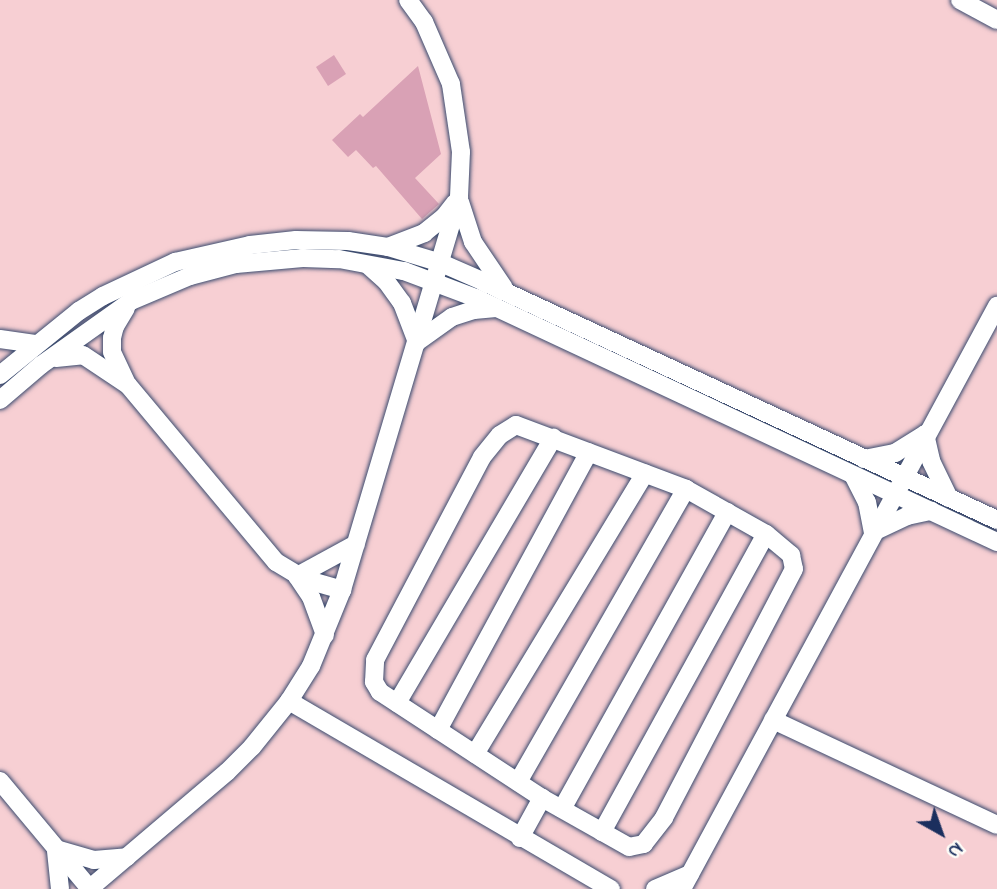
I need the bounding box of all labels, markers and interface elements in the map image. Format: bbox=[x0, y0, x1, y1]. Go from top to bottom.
north arrow bbox=[906, 798, 976, 868]
text: N bbox=[941, 835, 968, 864]

